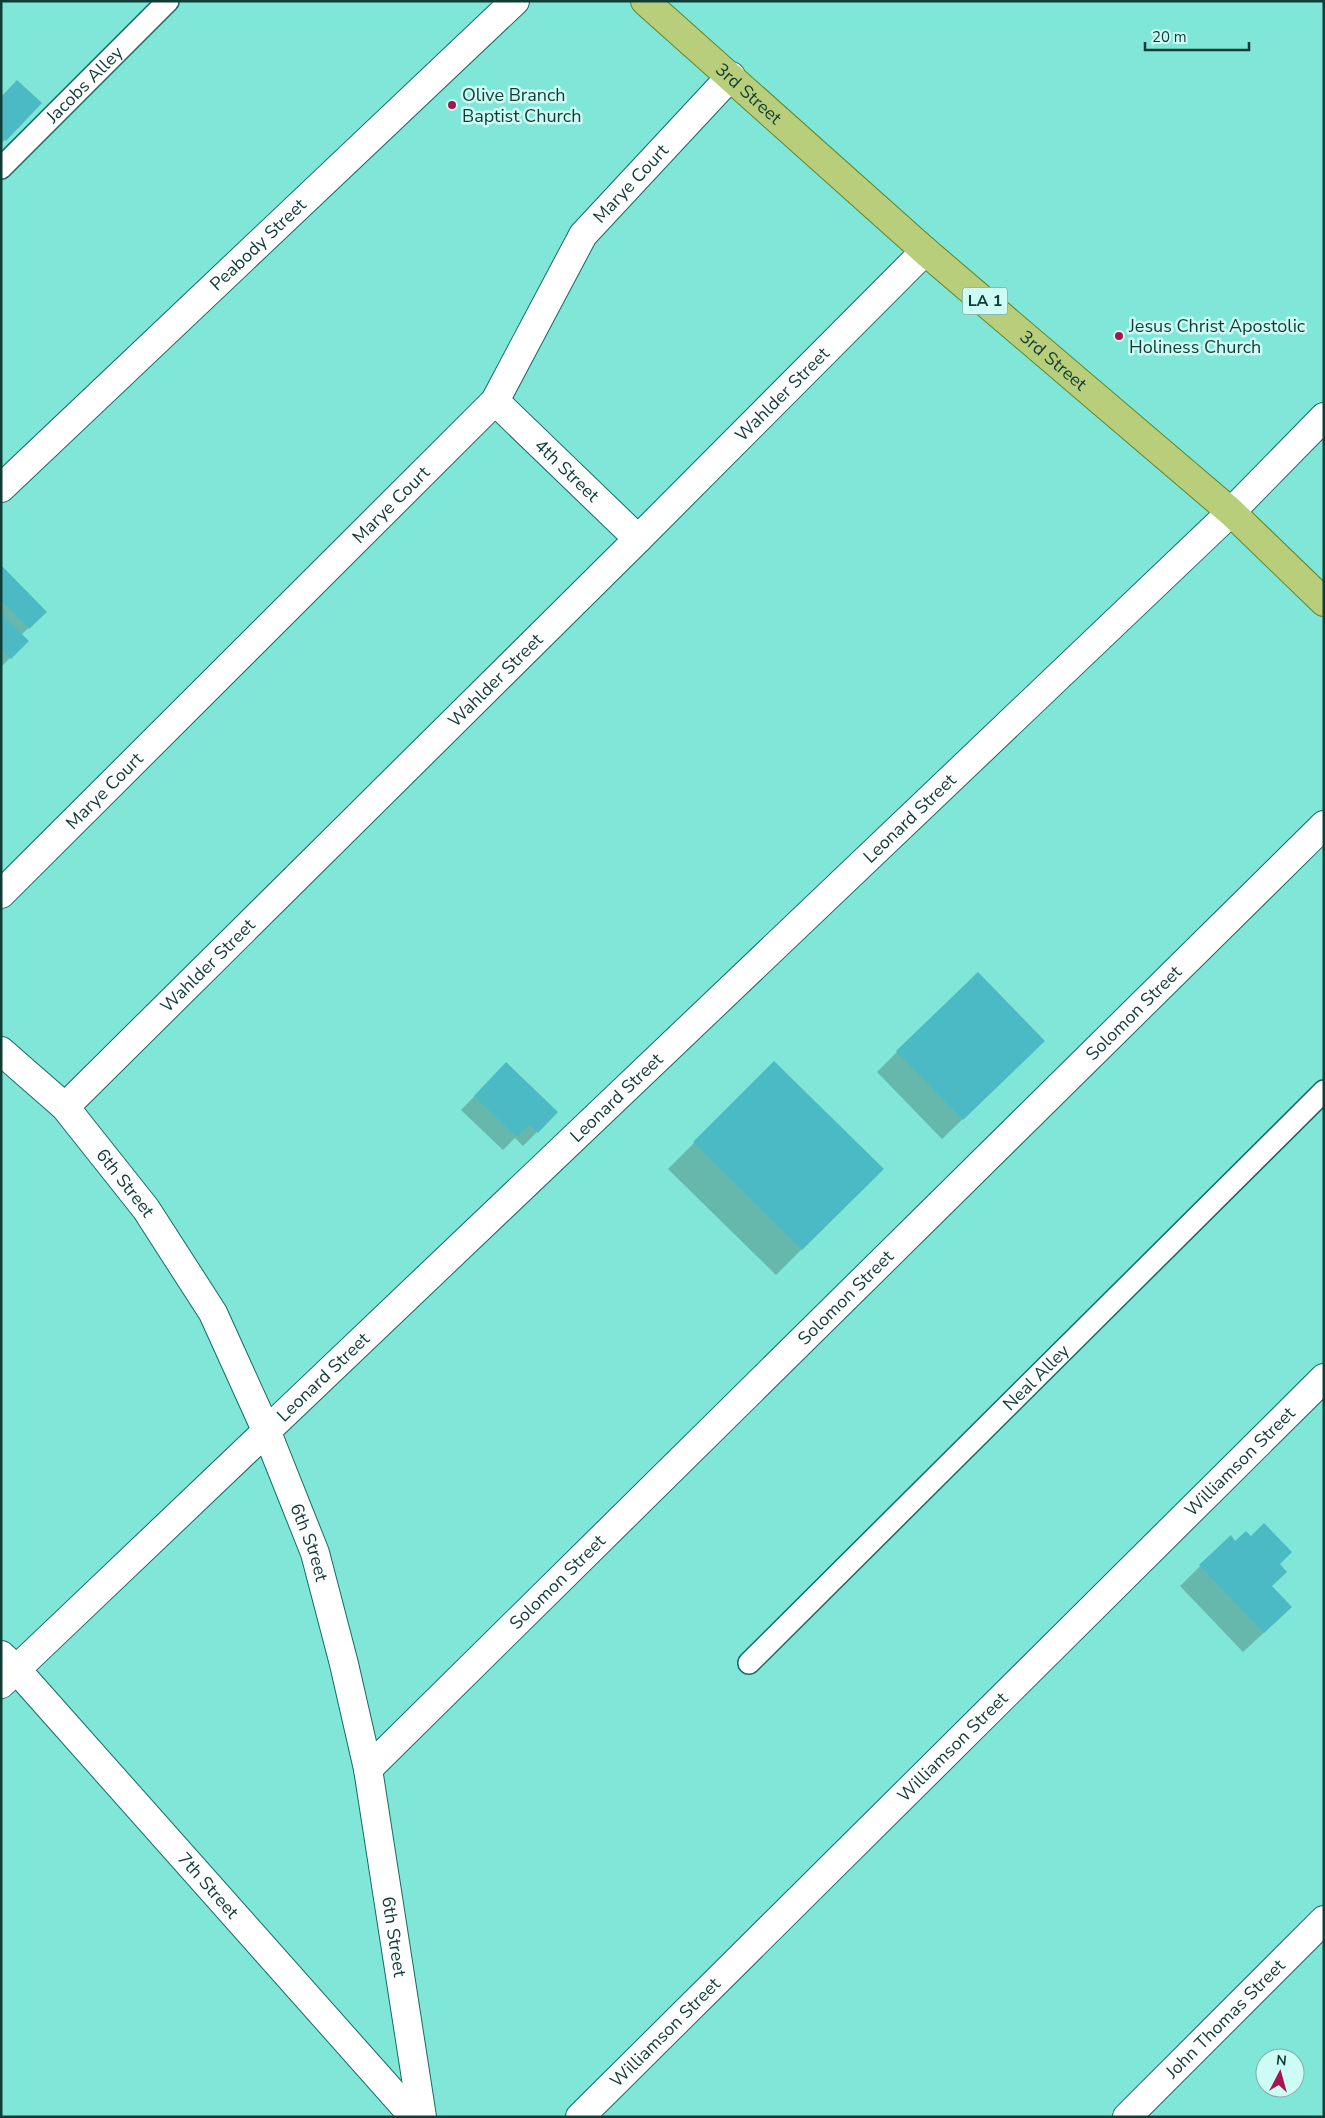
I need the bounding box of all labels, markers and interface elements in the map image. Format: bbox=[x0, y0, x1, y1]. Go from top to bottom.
scale bar bbox=[1145, 20, 1249, 52]
text: 20 m bbox=[1152, 27, 1187, 47]
street label: Jacobs Alley bbox=[40, 40, 129, 129]
street label: 3rd Street bbox=[710, 57, 788, 130]
place label: Olive Branch Baptist Church bbox=[462, 83, 581, 128]
marker: Olive Branch Baptist Church bbox=[446, 99, 458, 111]
street label: Marye Court bbox=[588, 138, 674, 228]
street label: Peabody Street bbox=[205, 193, 312, 296]
road number: LA 1 bbox=[962, 288, 1008, 314]
place label: Jesus Christ Apostolic Holiness Church bbox=[1128, 314, 1305, 359]
street label: 3rd Street bbox=[1015, 325, 1093, 396]
marker: Jesus Christ Apostolic Holiness Church bbox=[1113, 330, 1125, 342]
street label: Wahlder Street bbox=[730, 341, 835, 447]
street label: 4th Street bbox=[529, 434, 605, 508]
street label: Marye Court bbox=[347, 460, 435, 549]
street label: Wahlder Street bbox=[443, 628, 548, 733]
street label: Marye Court bbox=[60, 747, 149, 835]
street label: Leonard Street bbox=[858, 768, 962, 868]
street label: Wahlder Street bbox=[155, 913, 261, 1018]
street label: Solomon Street bbox=[1080, 960, 1187, 1066]
street label: Leonard Street bbox=[565, 1047, 668, 1148]
street label: 6th Street bbox=[91, 1144, 160, 1222]
street label: Solomon Street bbox=[792, 1244, 899, 1350]
street label: Leonard Street bbox=[272, 1327, 375, 1427]
street label: Neal Alley bbox=[998, 1338, 1075, 1416]
street label: Williamson Street bbox=[1179, 1401, 1301, 1522]
street label: 6th Street bbox=[284, 1500, 334, 1585]
street label: Solomon Street bbox=[504, 1529, 611, 1635]
street label: Williamson Street bbox=[892, 1686, 1013, 1807]
street label: 7th Street bbox=[172, 1847, 245, 1924]
street label: 6th Street bbox=[376, 1895, 412, 1979]
street label: John Thomas Street bbox=[1160, 1953, 1291, 2084]
street label: Williamson Street bbox=[605, 1972, 726, 2093]
north arrow bbox=[1255, 2048, 1305, 2098]
text: N bbox=[1275, 2051, 1288, 2071]

